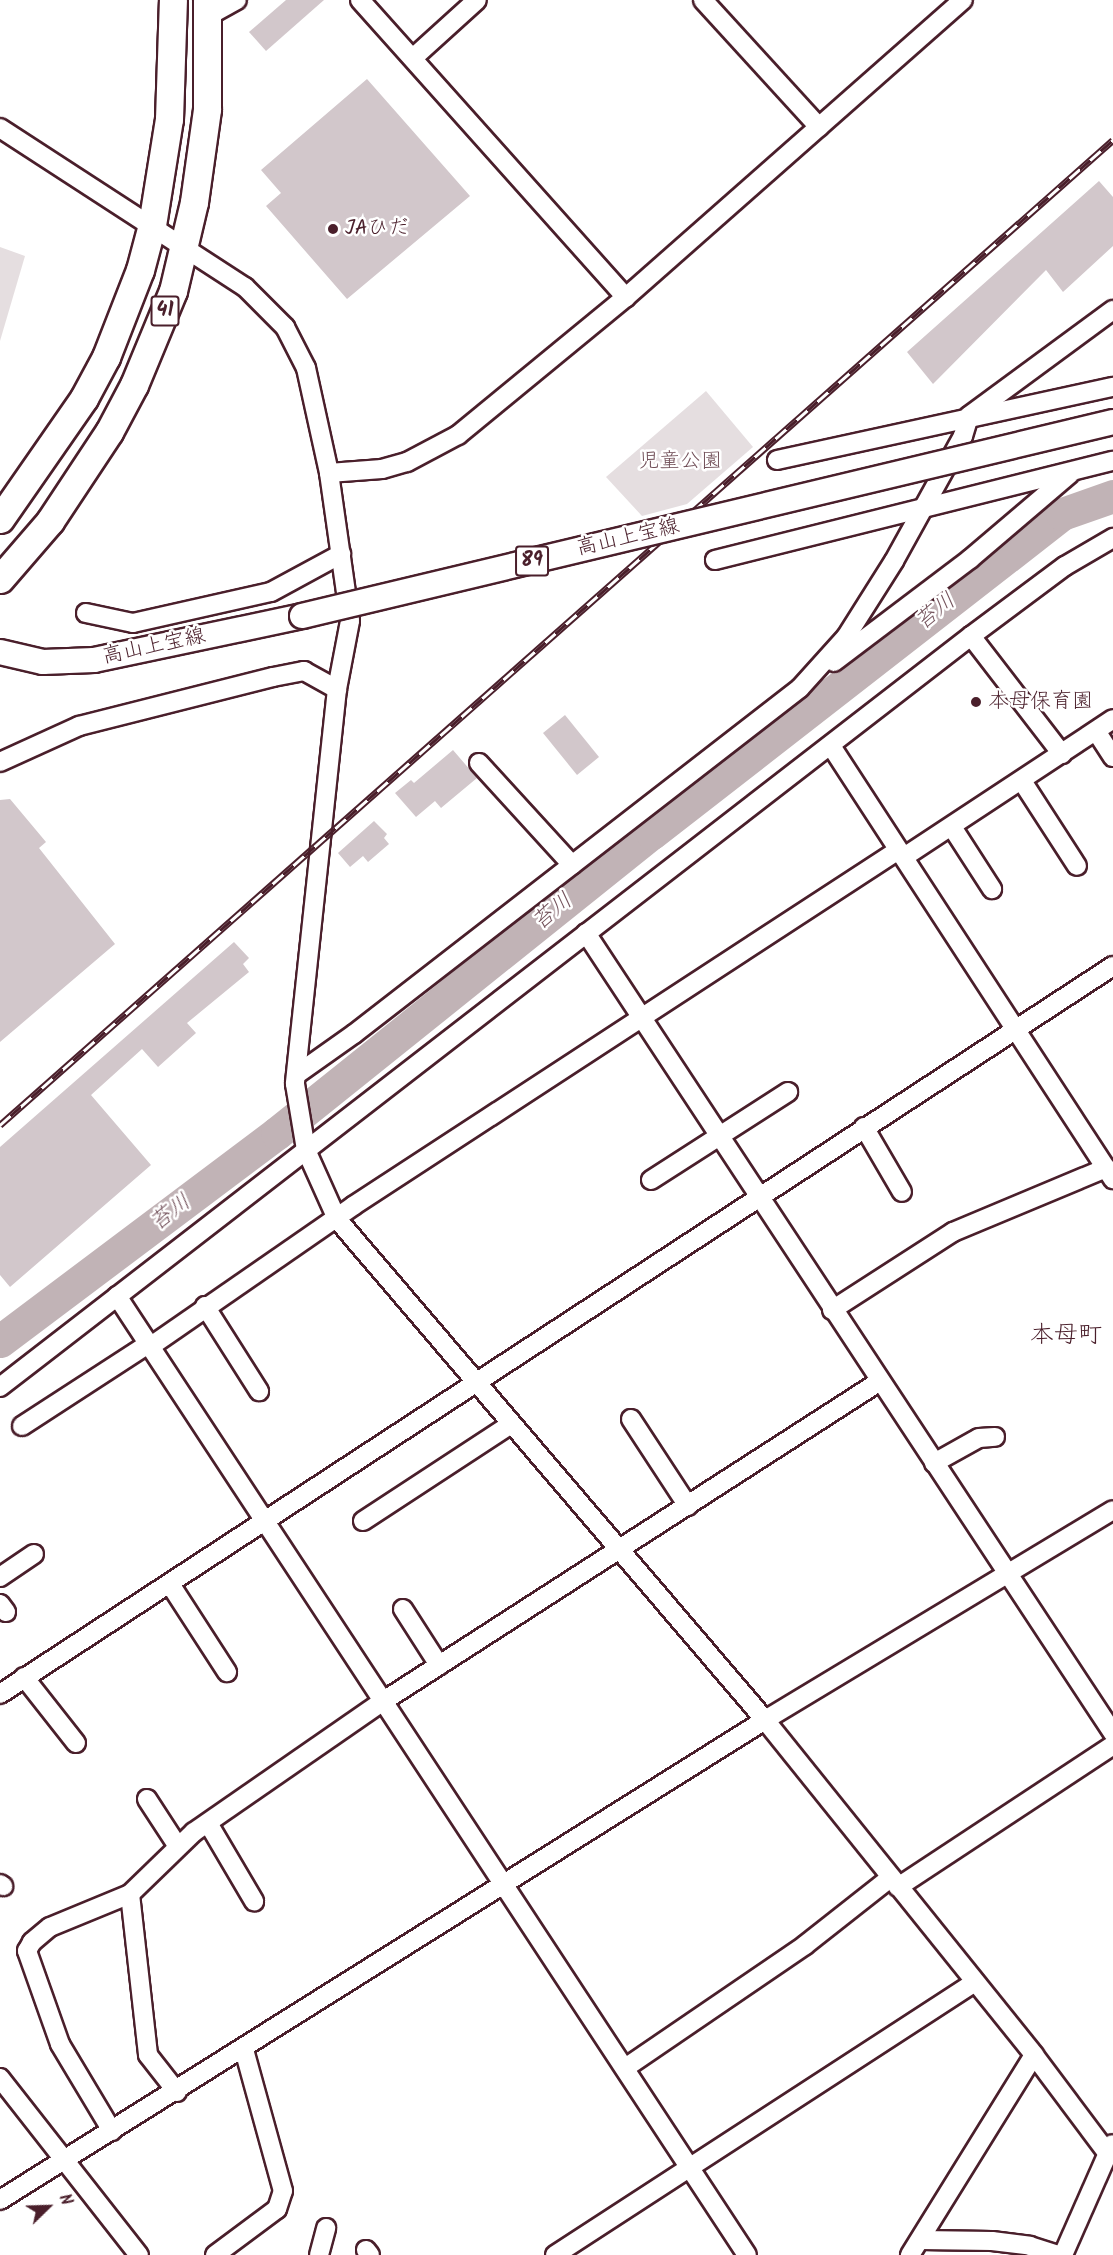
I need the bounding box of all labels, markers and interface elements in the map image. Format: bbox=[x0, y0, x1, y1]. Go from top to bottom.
place label: JAひだ bbox=[345, 216, 410, 242]
marker: JAひだ bbox=[326, 222, 340, 236]
road number: 41 bbox=[150, 294, 180, 328]
park label: 児童公園 bbox=[638, 449, 722, 475]
street label: 高山上宝線 bbox=[574, 514, 682, 562]
road number: 89 bbox=[514, 544, 550, 578]
water label: 苔川 bbox=[911, 588, 961, 636]
street label: 高山上宝線 bbox=[100, 624, 208, 670]
place label: 本母保育園 bbox=[988, 689, 1093, 715]
marker: 本母保育園 bbox=[969, 695, 983, 709]
water label: 苔川 bbox=[528, 888, 578, 936]
water label: 苔川 bbox=[145, 1189, 197, 1237]
district label: 本母町 bbox=[1030, 1322, 1102, 1350]
north arrow bbox=[18, 2177, 78, 2237]
text: N bbox=[52, 2190, 79, 2209]

